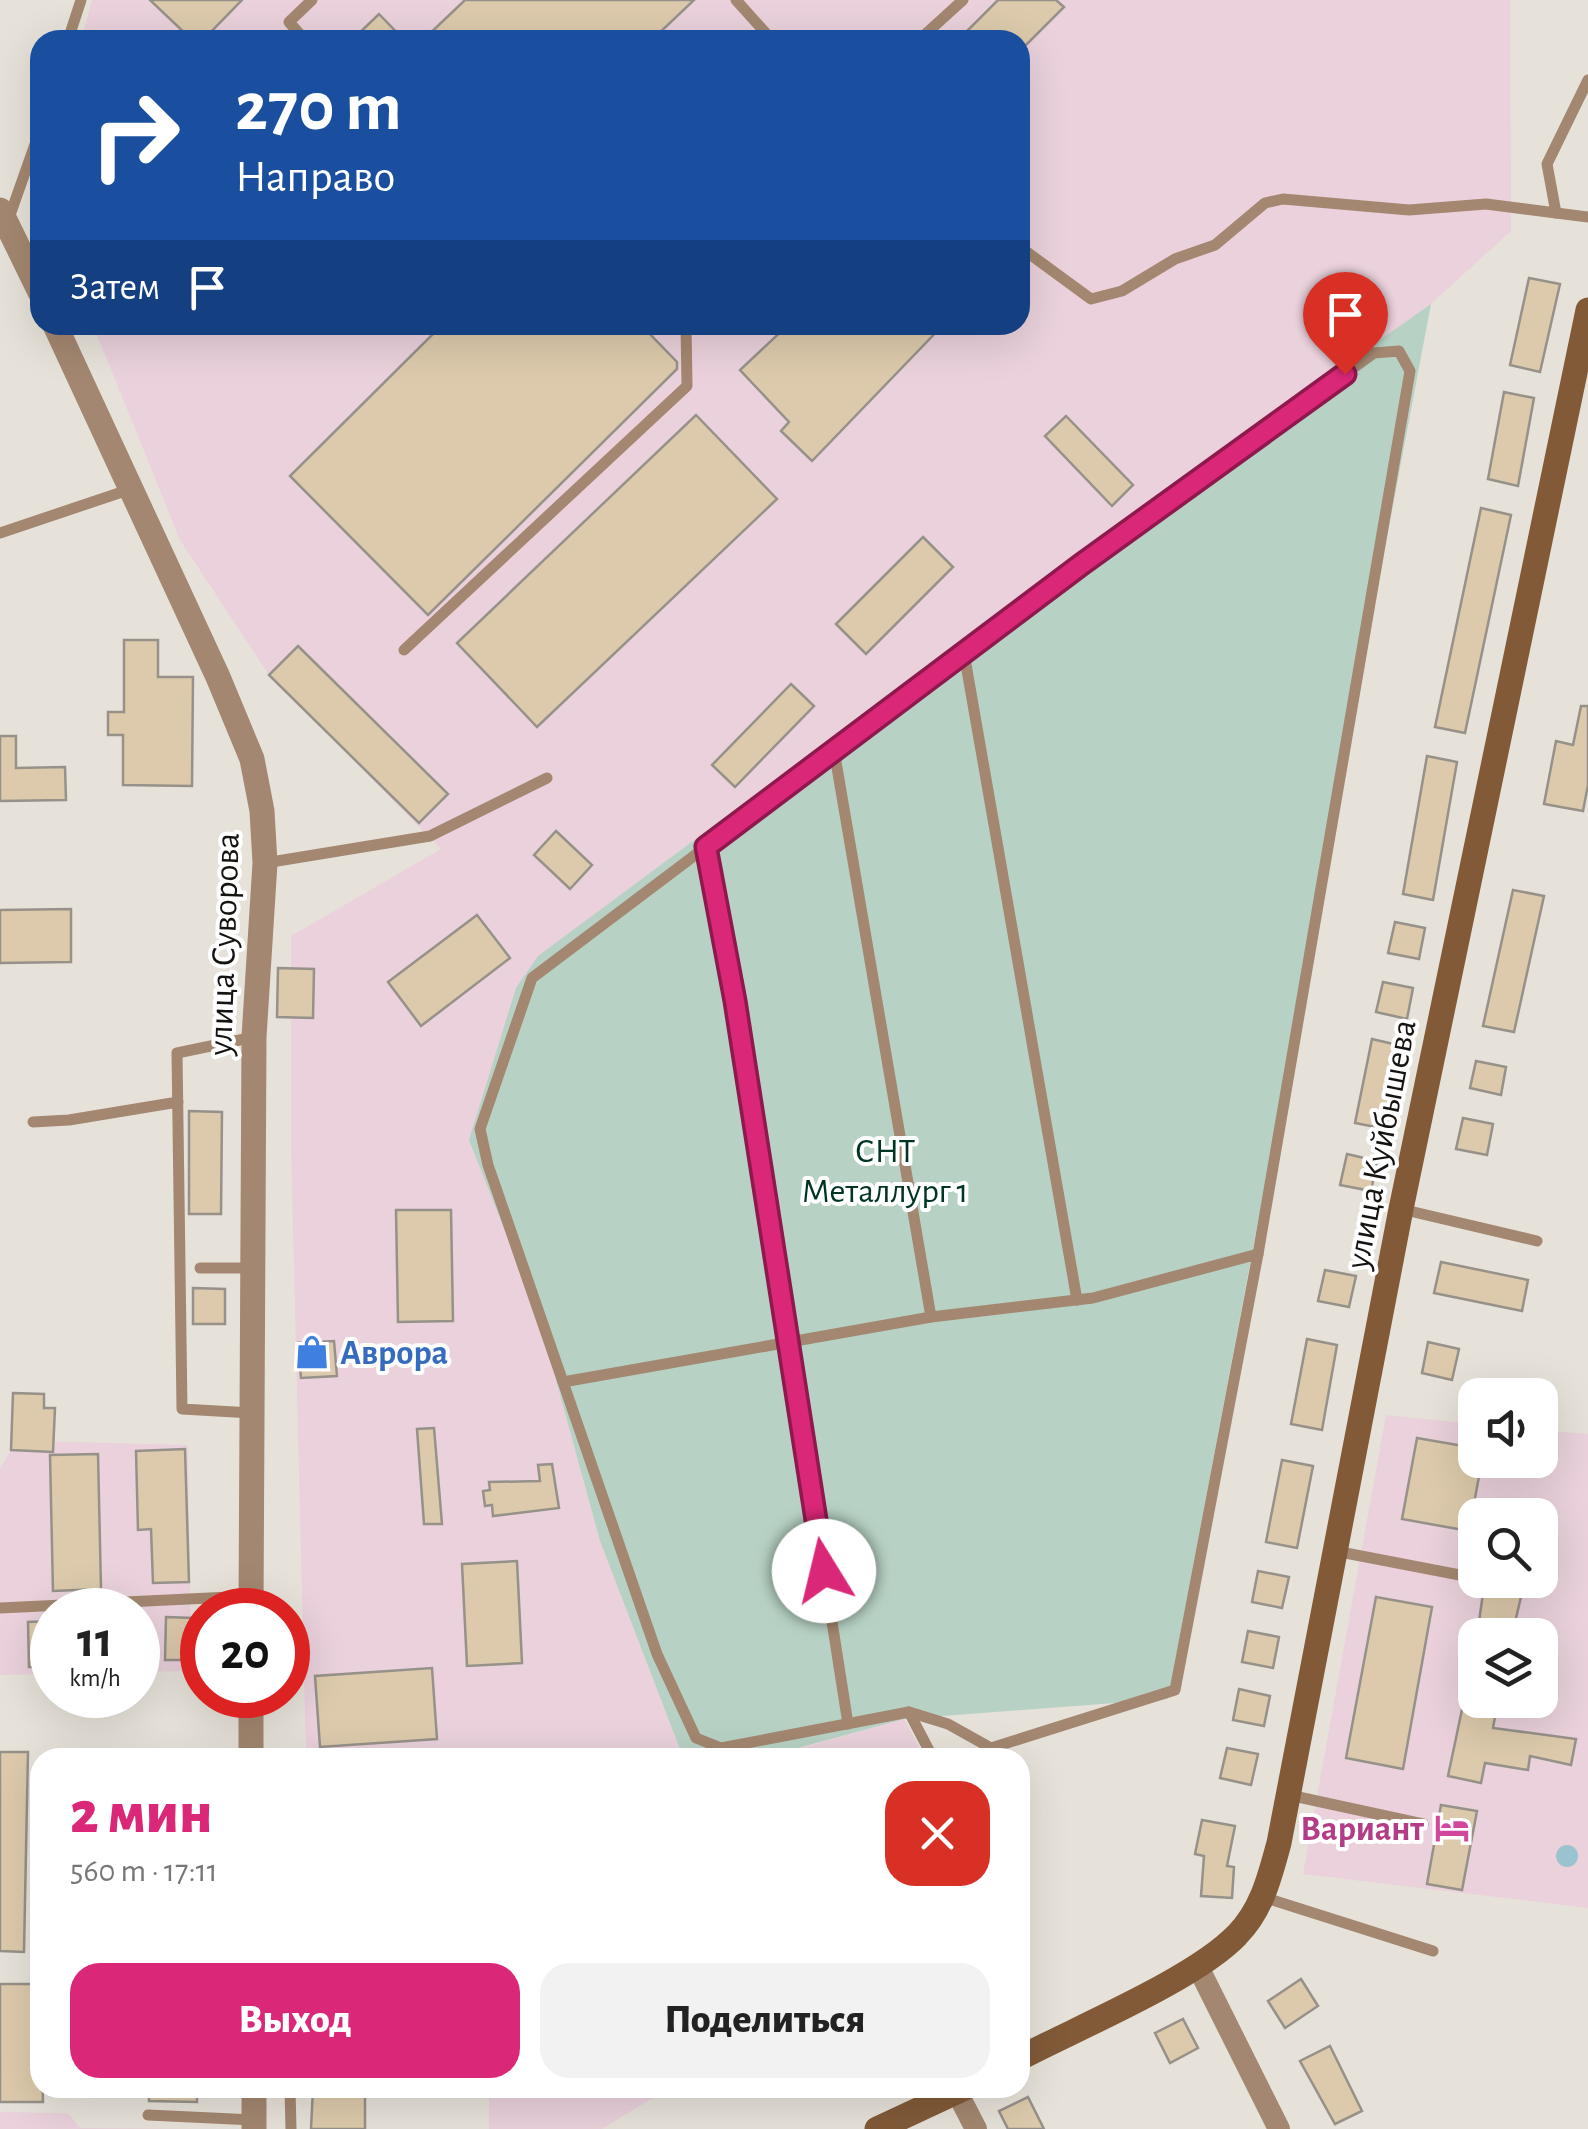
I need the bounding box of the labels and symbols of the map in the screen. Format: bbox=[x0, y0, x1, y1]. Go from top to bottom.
pin bbox=[1303, 272, 1388, 375]
street label: улица Суворова bbox=[203, 832, 246, 1057]
street label: улица Куйбышева bbox=[1340, 1017, 1423, 1273]
park label: СНТ Металлург 1 bbox=[802, 1134, 968, 1209]
shop icon: Аврора bbox=[293, 1333, 331, 1371]
place label: Аврора bbox=[340, 1336, 448, 1371]
position arrow bbox=[772, 1519, 876, 1623]
speed limit sign: 20 bbox=[180, 1588, 310, 1718]
hotel icon: Вариант bbox=[1433, 1809, 1471, 1847]
place label: Вариант bbox=[1300, 1812, 1424, 1847]

